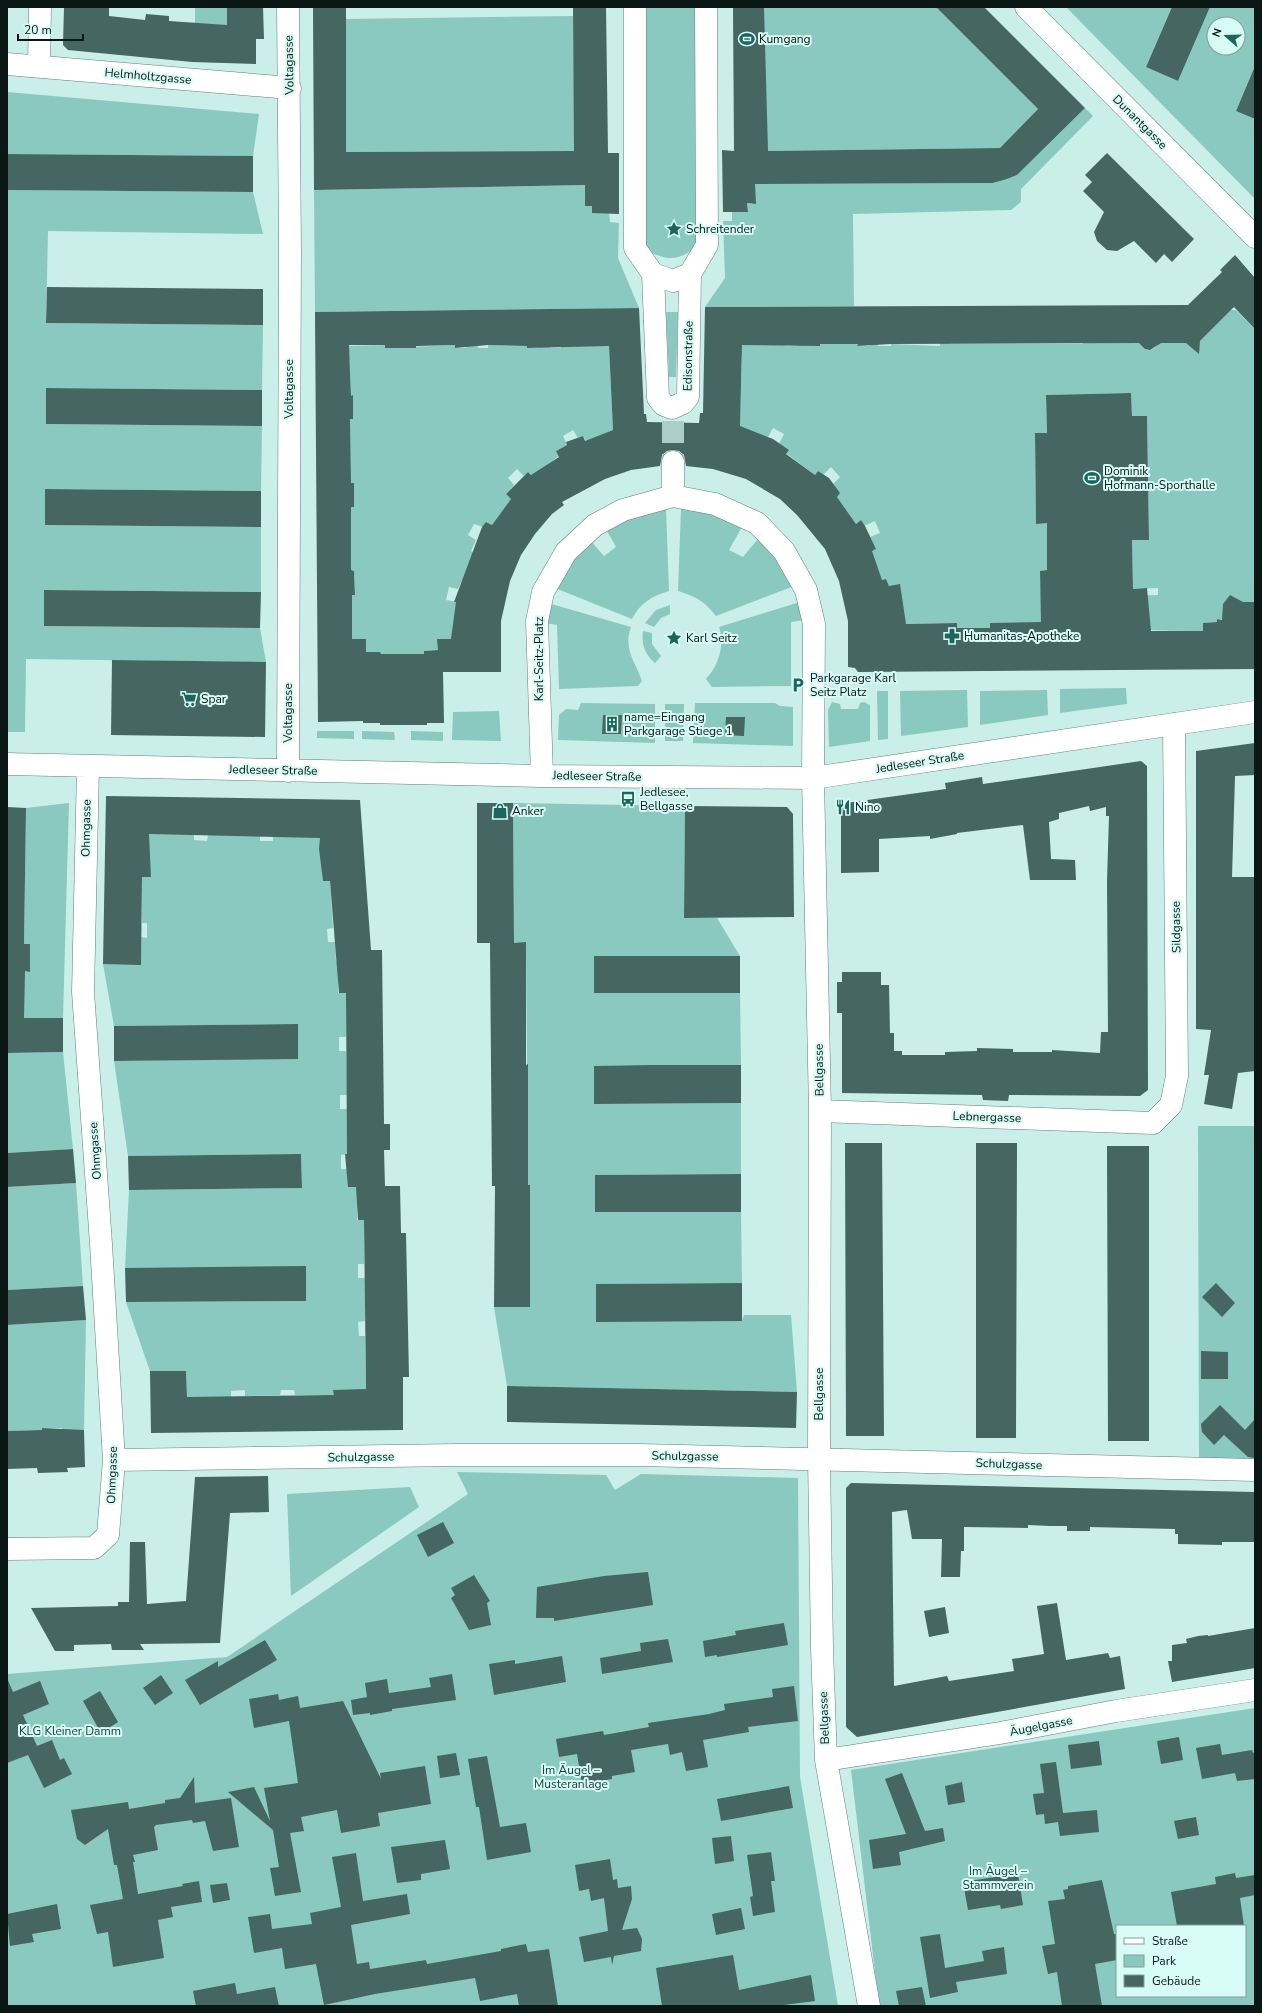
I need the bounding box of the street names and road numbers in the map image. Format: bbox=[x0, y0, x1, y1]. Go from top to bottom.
street label: Voltagasse bbox=[280, 35, 298, 96]
street label: Helmholtzgasse bbox=[104, 64, 192, 88]
street label: Dunantgasse bbox=[1109, 91, 1171, 153]
street label: Edisonstraße bbox=[679, 321, 697, 391]
street label: Voltagasse bbox=[281, 359, 297, 420]
street label: Karl-Seitz-Platz bbox=[531, 616, 547, 701]
street label: Voltagasse bbox=[280, 683, 296, 744]
street label: Jedleseer Straße bbox=[874, 747, 965, 777]
street label: Jedleseer Straße bbox=[227, 761, 318, 779]
street label: Jedleseer Straße bbox=[551, 767, 642, 785]
street label: Ohmgasse bbox=[77, 799, 95, 857]
street label: Sildgasse bbox=[1168, 901, 1184, 953]
street label: Bellgasse bbox=[811, 1043, 827, 1097]
street label: Lebnergasse bbox=[952, 1108, 1022, 1126]
street label: Ohmgasse bbox=[85, 1122, 105, 1180]
street label: Bellgasse bbox=[811, 1368, 827, 1420]
street label: Ohmgasse bbox=[103, 1446, 121, 1504]
street label: Schulzgasse bbox=[651, 1447, 719, 1465]
street label: Schulzgasse bbox=[327, 1448, 395, 1466]
street label: Schulzgasse bbox=[975, 1455, 1043, 1473]
street label: Bellgasse bbox=[815, 1691, 833, 1745]
street label: Äugelgasse bbox=[1008, 1712, 1074, 1740]

